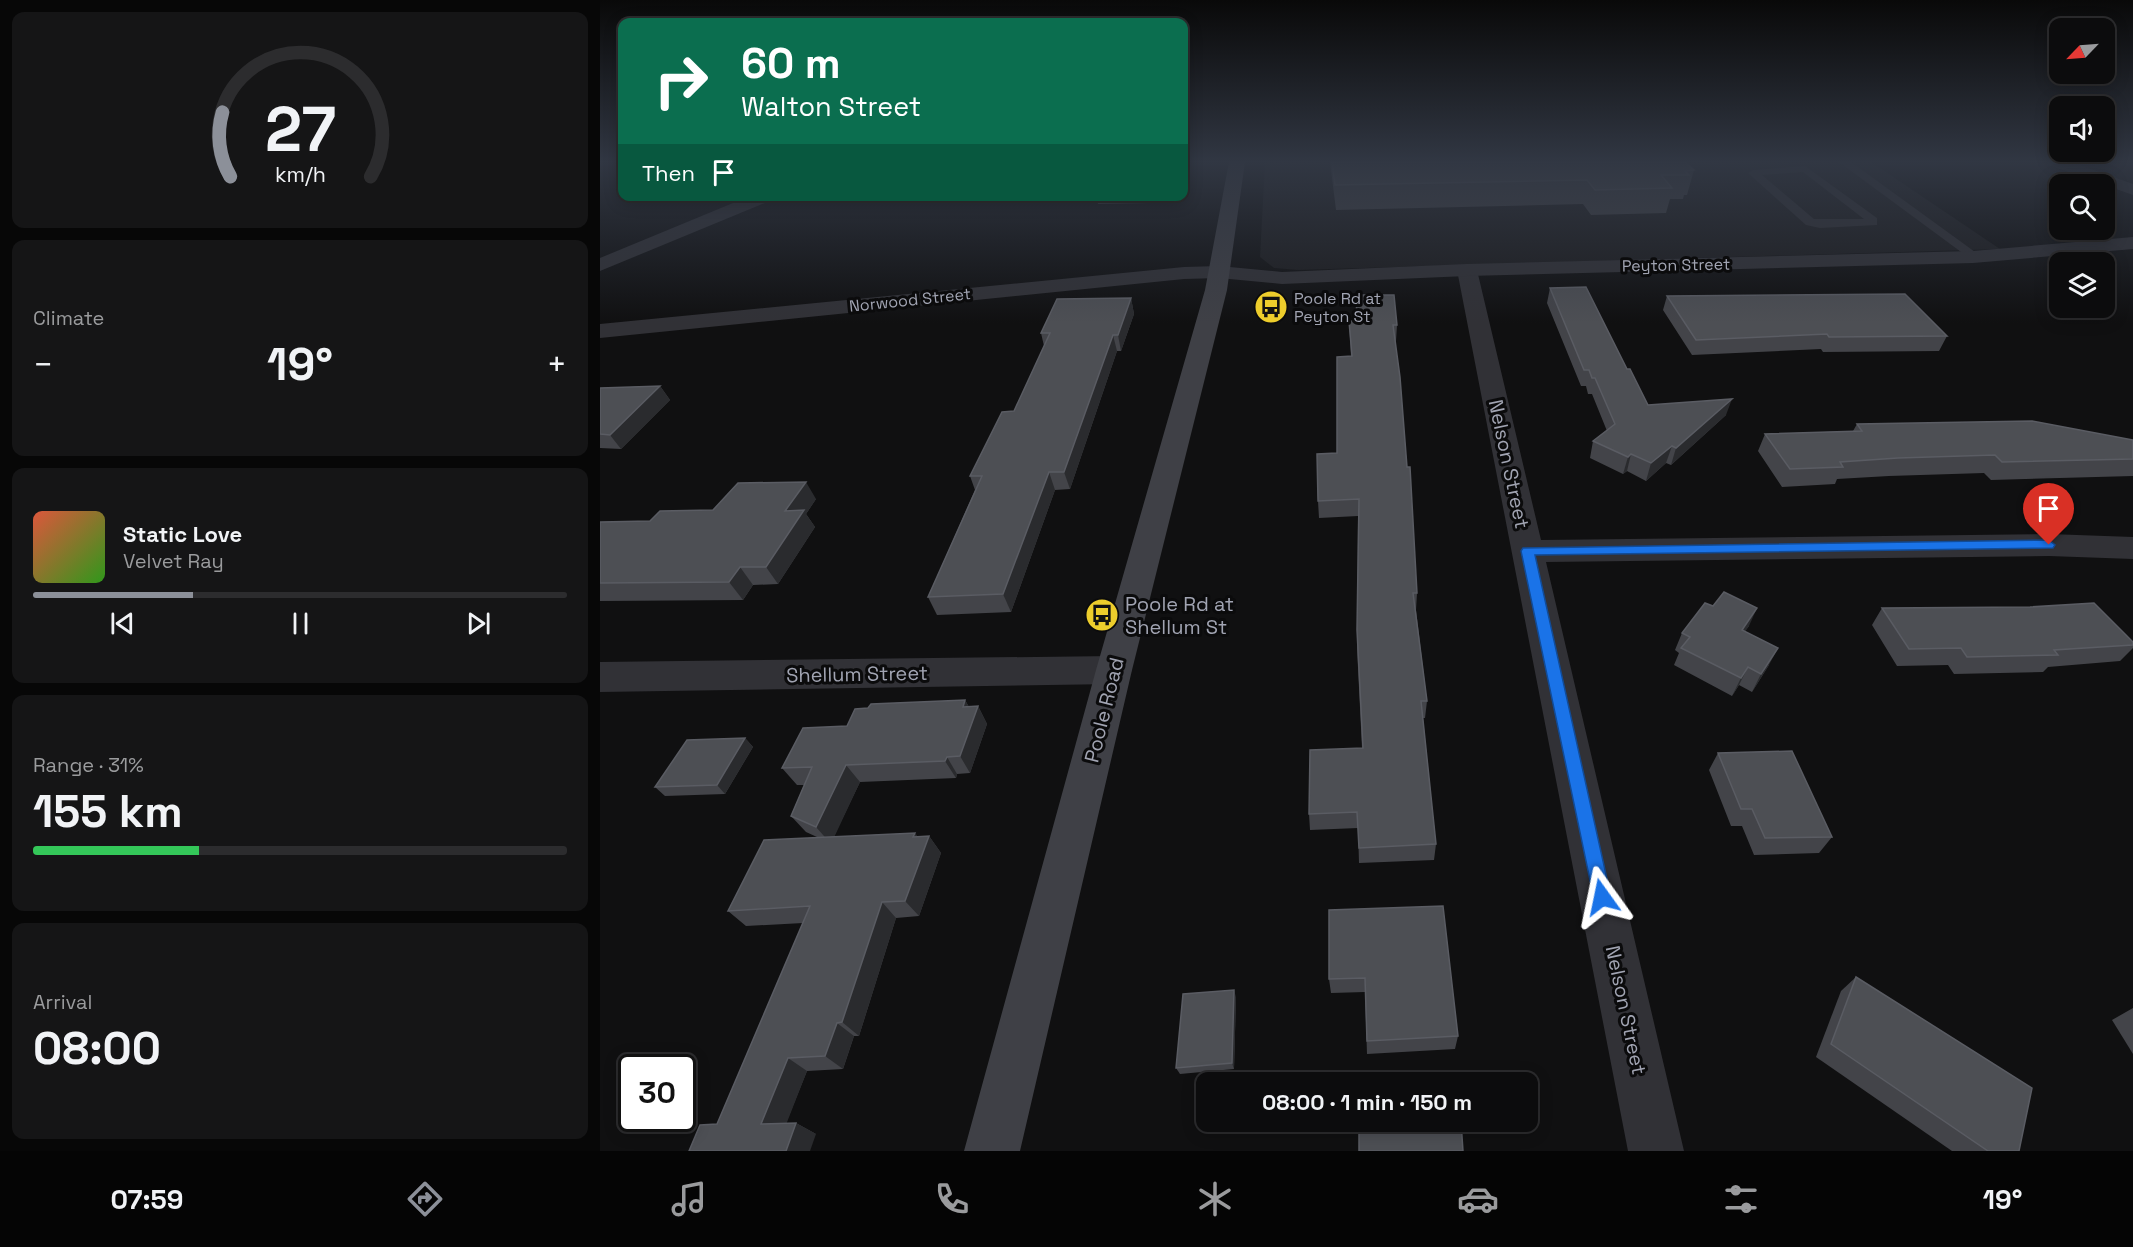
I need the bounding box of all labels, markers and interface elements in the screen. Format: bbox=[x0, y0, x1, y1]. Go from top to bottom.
north arrow bbox=[2049, 18, 2115, 84]
map controls bbox=[2049, 18, 2115, 318]
text: 60 m bbox=[741, 37, 841, 90]
icon: right bbox=[642, 42, 720, 120]
text: Walton Street bbox=[741, 89, 921, 124]
text: 27 bbox=[264, 90, 336, 169]
button: sound bbox=[2049, 96, 2115, 162]
icon: arrive bbox=[707, 156, 740, 189]
text: Then bbox=[642, 159, 695, 187]
text: km/h bbox=[274, 161, 326, 188]
button: search bbox=[2049, 174, 2115, 240]
button: layers bbox=[2049, 252, 2115, 318]
street label: Peyton Street bbox=[1622, 254, 1730, 276]
street label: Norwood Street bbox=[848, 283, 972, 317]
place label: Poole Rd at Peyton St bbox=[1294, 288, 1381, 327]
bus stop icon: Poole Rd at Peyton St bbox=[1253, 289, 1289, 325]
text: Climate bbox=[33, 305, 104, 331]
text: 19° bbox=[267, 336, 333, 393]
text: − bbox=[33, 344, 53, 386]
text: + bbox=[547, 344, 567, 386]
street label: Nelson Street bbox=[1483, 397, 1535, 531]
pin bbox=[2023, 483, 2074, 545]
icon: arrive bbox=[2032, 492, 2065, 525]
text: Static Love bbox=[123, 520, 242, 548]
text: Velvet Ray bbox=[123, 548, 224, 574]
place label: Poole Rd at Shellum St bbox=[1125, 591, 1234, 640]
bus stop icon: Poole Rd at Shellum St bbox=[1084, 597, 1120, 633]
icon: previous bbox=[106, 607, 139, 640]
icon: pause bbox=[284, 607, 317, 640]
icon: next bbox=[462, 607, 495, 640]
street label: Poole Road bbox=[1078, 655, 1130, 765]
street label: Shellum Street bbox=[786, 660, 928, 688]
text: Range · 31% bbox=[33, 752, 144, 778]
text: 155 km bbox=[33, 783, 183, 840]
position arrow bbox=[1570, 865, 1634, 929]
street label: Nelson Street bbox=[1600, 943, 1652, 1077]
text: Arrival bbox=[33, 989, 92, 1015]
text: 08:00 bbox=[33, 1020, 161, 1077]
speed limit sign: 30 bbox=[618, 1054, 696, 1132]
text: 08:00 · 1 min · 150 m bbox=[1262, 1088, 1472, 1116]
icon: directions bbox=[404, 1178, 446, 1220]
icon: music bbox=[668, 1178, 710, 1220]
icon: phone bbox=[931, 1178, 973, 1220]
icon: climate bbox=[1194, 1178, 1236, 1220]
icon: car bbox=[1457, 1178, 1499, 1220]
icon: filters bbox=[1720, 1178, 1762, 1220]
text: 07:59 bbox=[111, 1182, 183, 1217]
text: 19° bbox=[1983, 1182, 2022, 1217]

